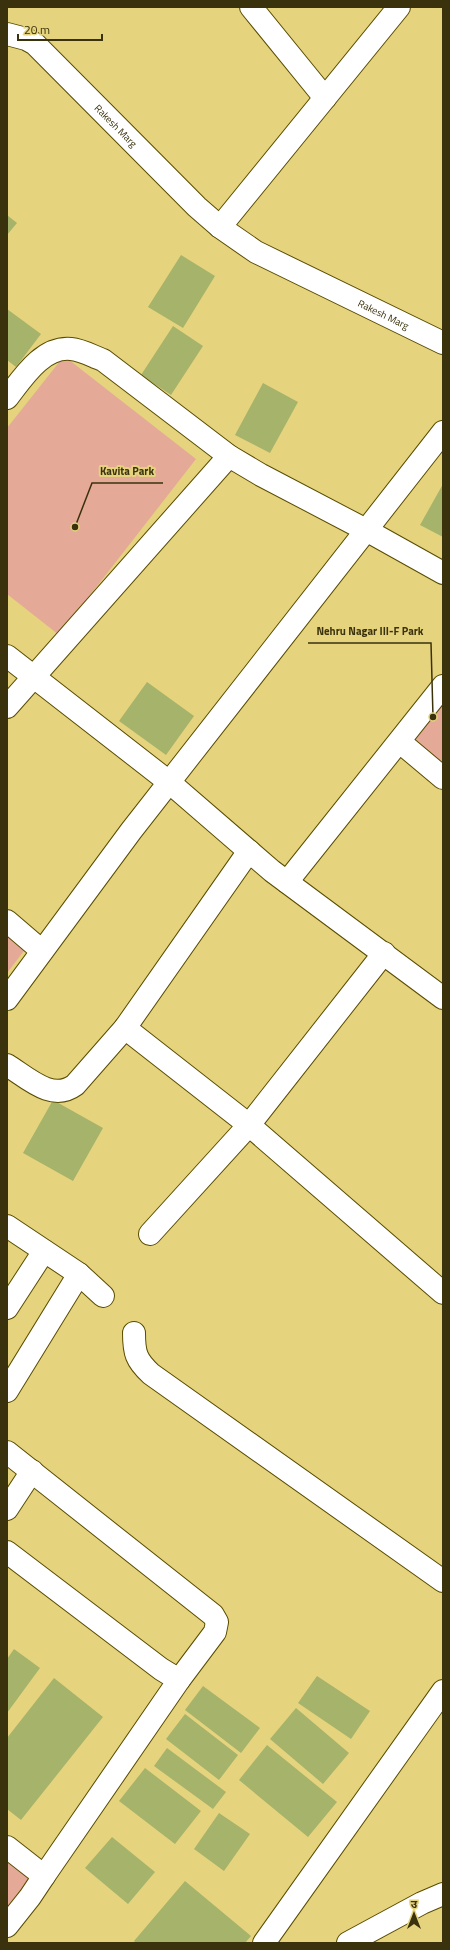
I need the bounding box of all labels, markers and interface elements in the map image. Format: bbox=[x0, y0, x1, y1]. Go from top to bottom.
scale bar bbox=[18, 16, 102, 42]
text: 20 m bbox=[24, 20, 50, 39]
street label: Rakesh Marg bbox=[91, 101, 140, 151]
street label: Rakesh Marg bbox=[355, 296, 411, 333]
callout: Kavita Park bbox=[92, 460, 163, 483]
text: Kavita Park bbox=[100, 463, 154, 479]
callout: Nehru Nagar III-F Park bbox=[308, 620, 431, 643]
text: Nehru Nagar III-F Park bbox=[316, 623, 424, 639]
north arrow bbox=[394, 1894, 434, 1934]
text: उ bbox=[411, 1896, 418, 1912]

